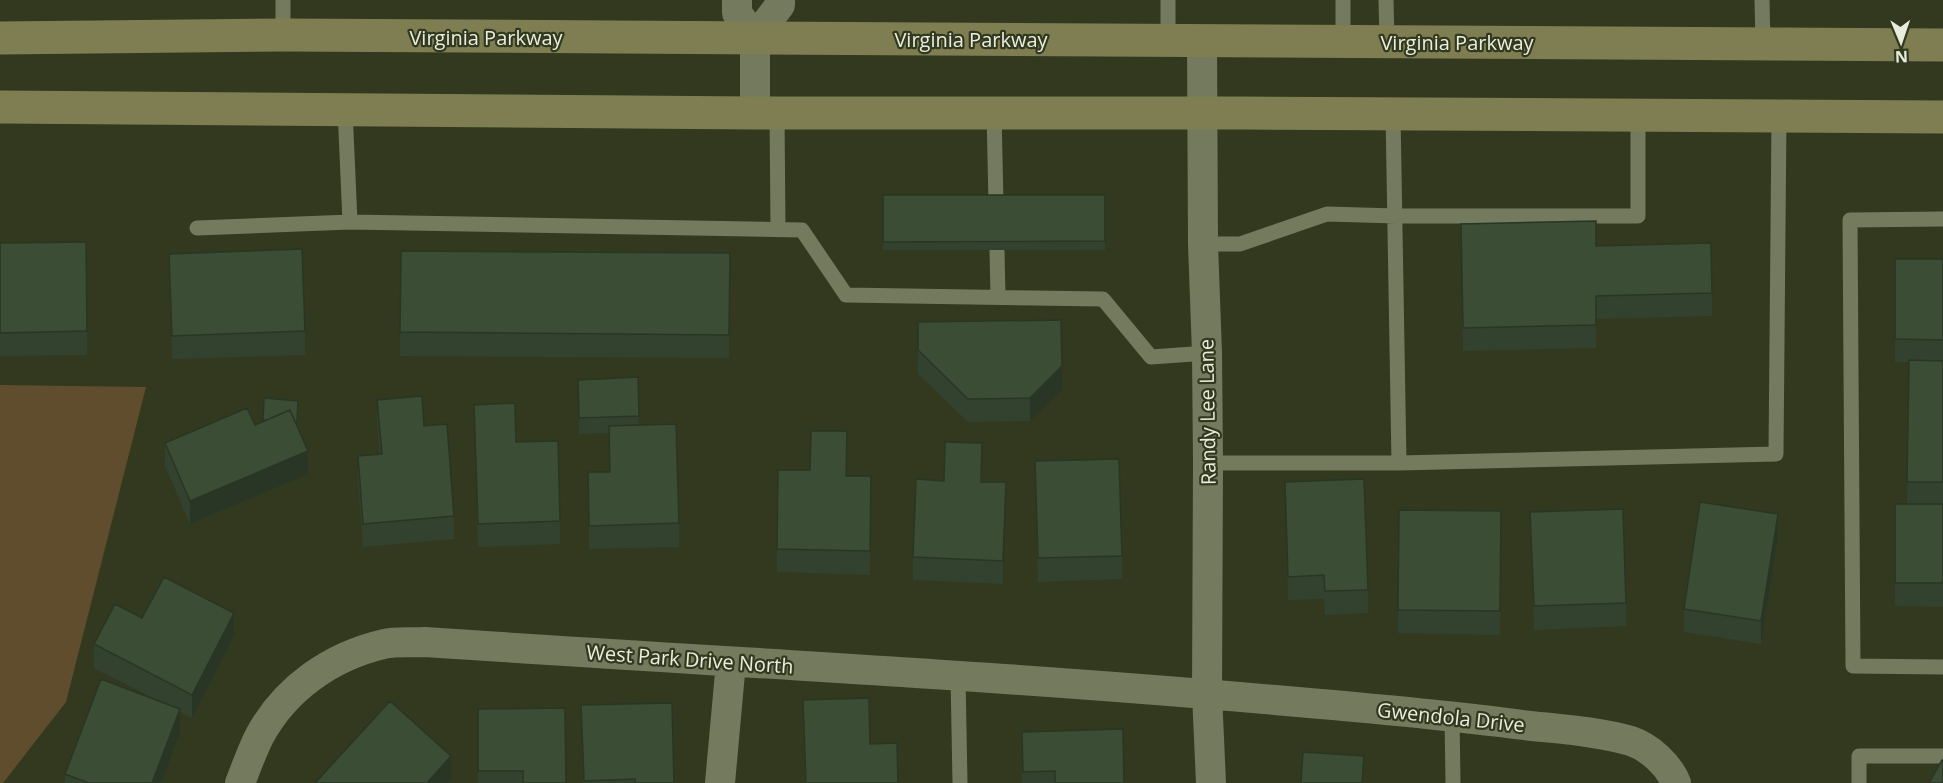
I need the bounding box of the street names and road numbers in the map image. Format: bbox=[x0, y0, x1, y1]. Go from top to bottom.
street label: Virginia Parkway bbox=[409, 24, 564, 51]
street label: Virginia Parkway bbox=[894, 26, 1049, 53]
street label: Virginia Parkway bbox=[1380, 29, 1535, 56]
street label: Randy Lee Lane bbox=[1192, 339, 1222, 485]
street label: West Park Drive North bbox=[586, 638, 794, 680]
street label: Gwendola Drive bbox=[1376, 696, 1526, 738]

